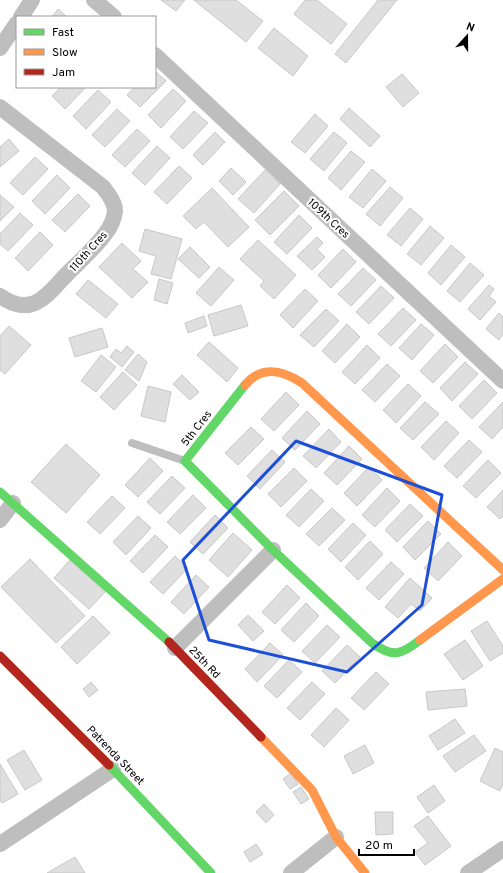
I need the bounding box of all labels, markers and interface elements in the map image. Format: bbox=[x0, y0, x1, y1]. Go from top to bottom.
legend bbox=[16, 16, 156, 88]
north arrow bbox=[447, 16, 487, 56]
text: N bbox=[464, 20, 476, 36]
text: Fast bbox=[52, 25, 74, 41]
text: Slow bbox=[52, 45, 78, 61]
text: Jam bbox=[52, 65, 75, 81]
street label: 109th Cres bbox=[304, 196, 352, 242]
street label: 110th Cres bbox=[67, 228, 111, 275]
street label: 5th Cres bbox=[178, 408, 215, 449]
street label: 25th Rd bbox=[186, 644, 223, 682]
street label: Patrenda Street bbox=[83, 723, 147, 788]
scale bar bbox=[359, 831, 414, 857]
text: 20 m bbox=[365, 838, 393, 854]

